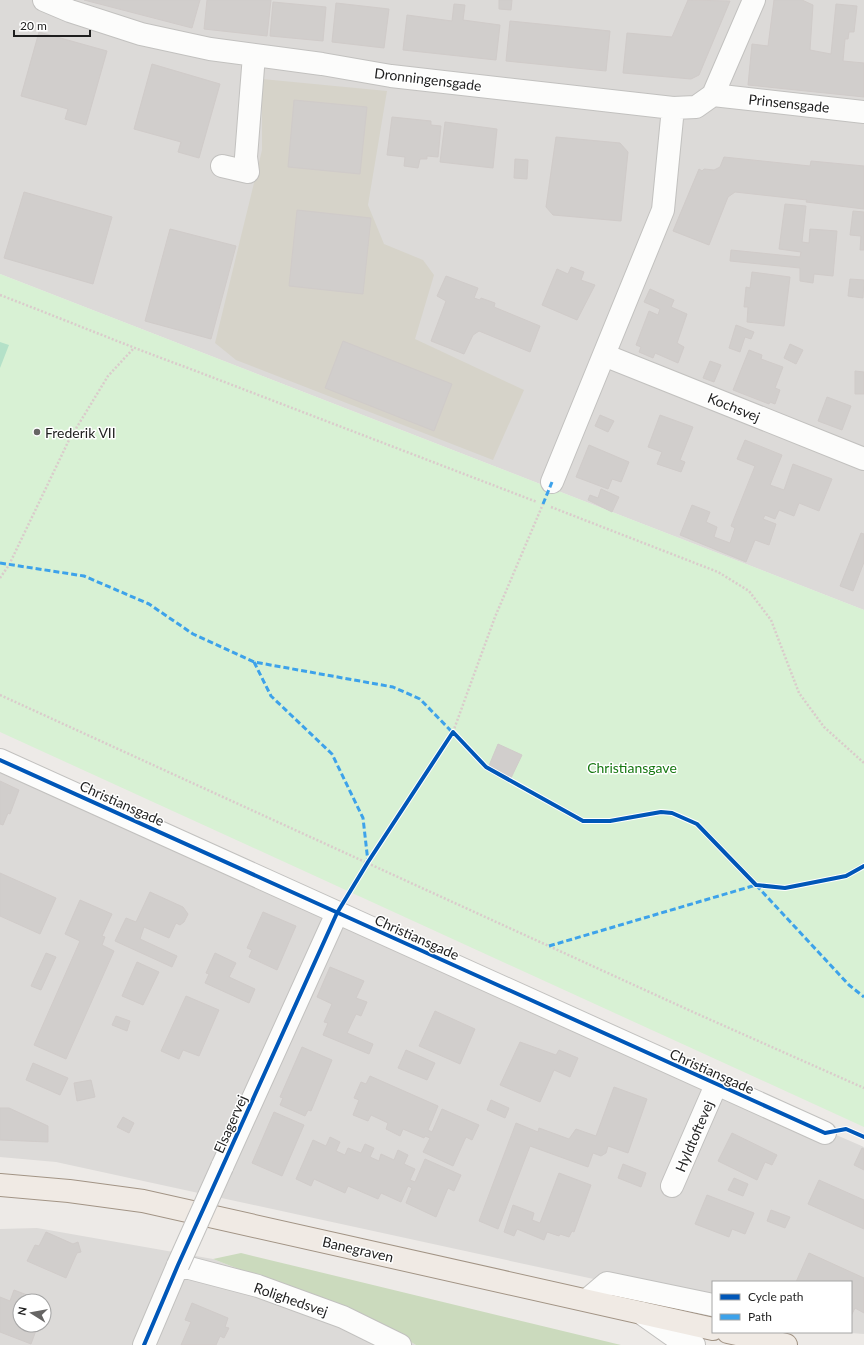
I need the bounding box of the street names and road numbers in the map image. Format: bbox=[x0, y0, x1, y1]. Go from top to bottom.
street label: Dronningensgade bbox=[373, 64, 483, 94]
street label: Prinsensgade bbox=[748, 90, 830, 116]
street label: Kochsvej bbox=[705, 389, 763, 425]
street label: Christiansgade bbox=[77, 777, 167, 829]
street label: Christiansgade bbox=[372, 911, 462, 963]
street label: Christiansgade bbox=[667, 1045, 757, 1097]
street label: Elsagervej bbox=[210, 1092, 250, 1156]
street label: Hyldtoftevej bbox=[671, 1098, 717, 1174]
street label: Banegraven bbox=[321, 1233, 395, 1265]
street label: Rolighedsvej bbox=[252, 1278, 330, 1320]

